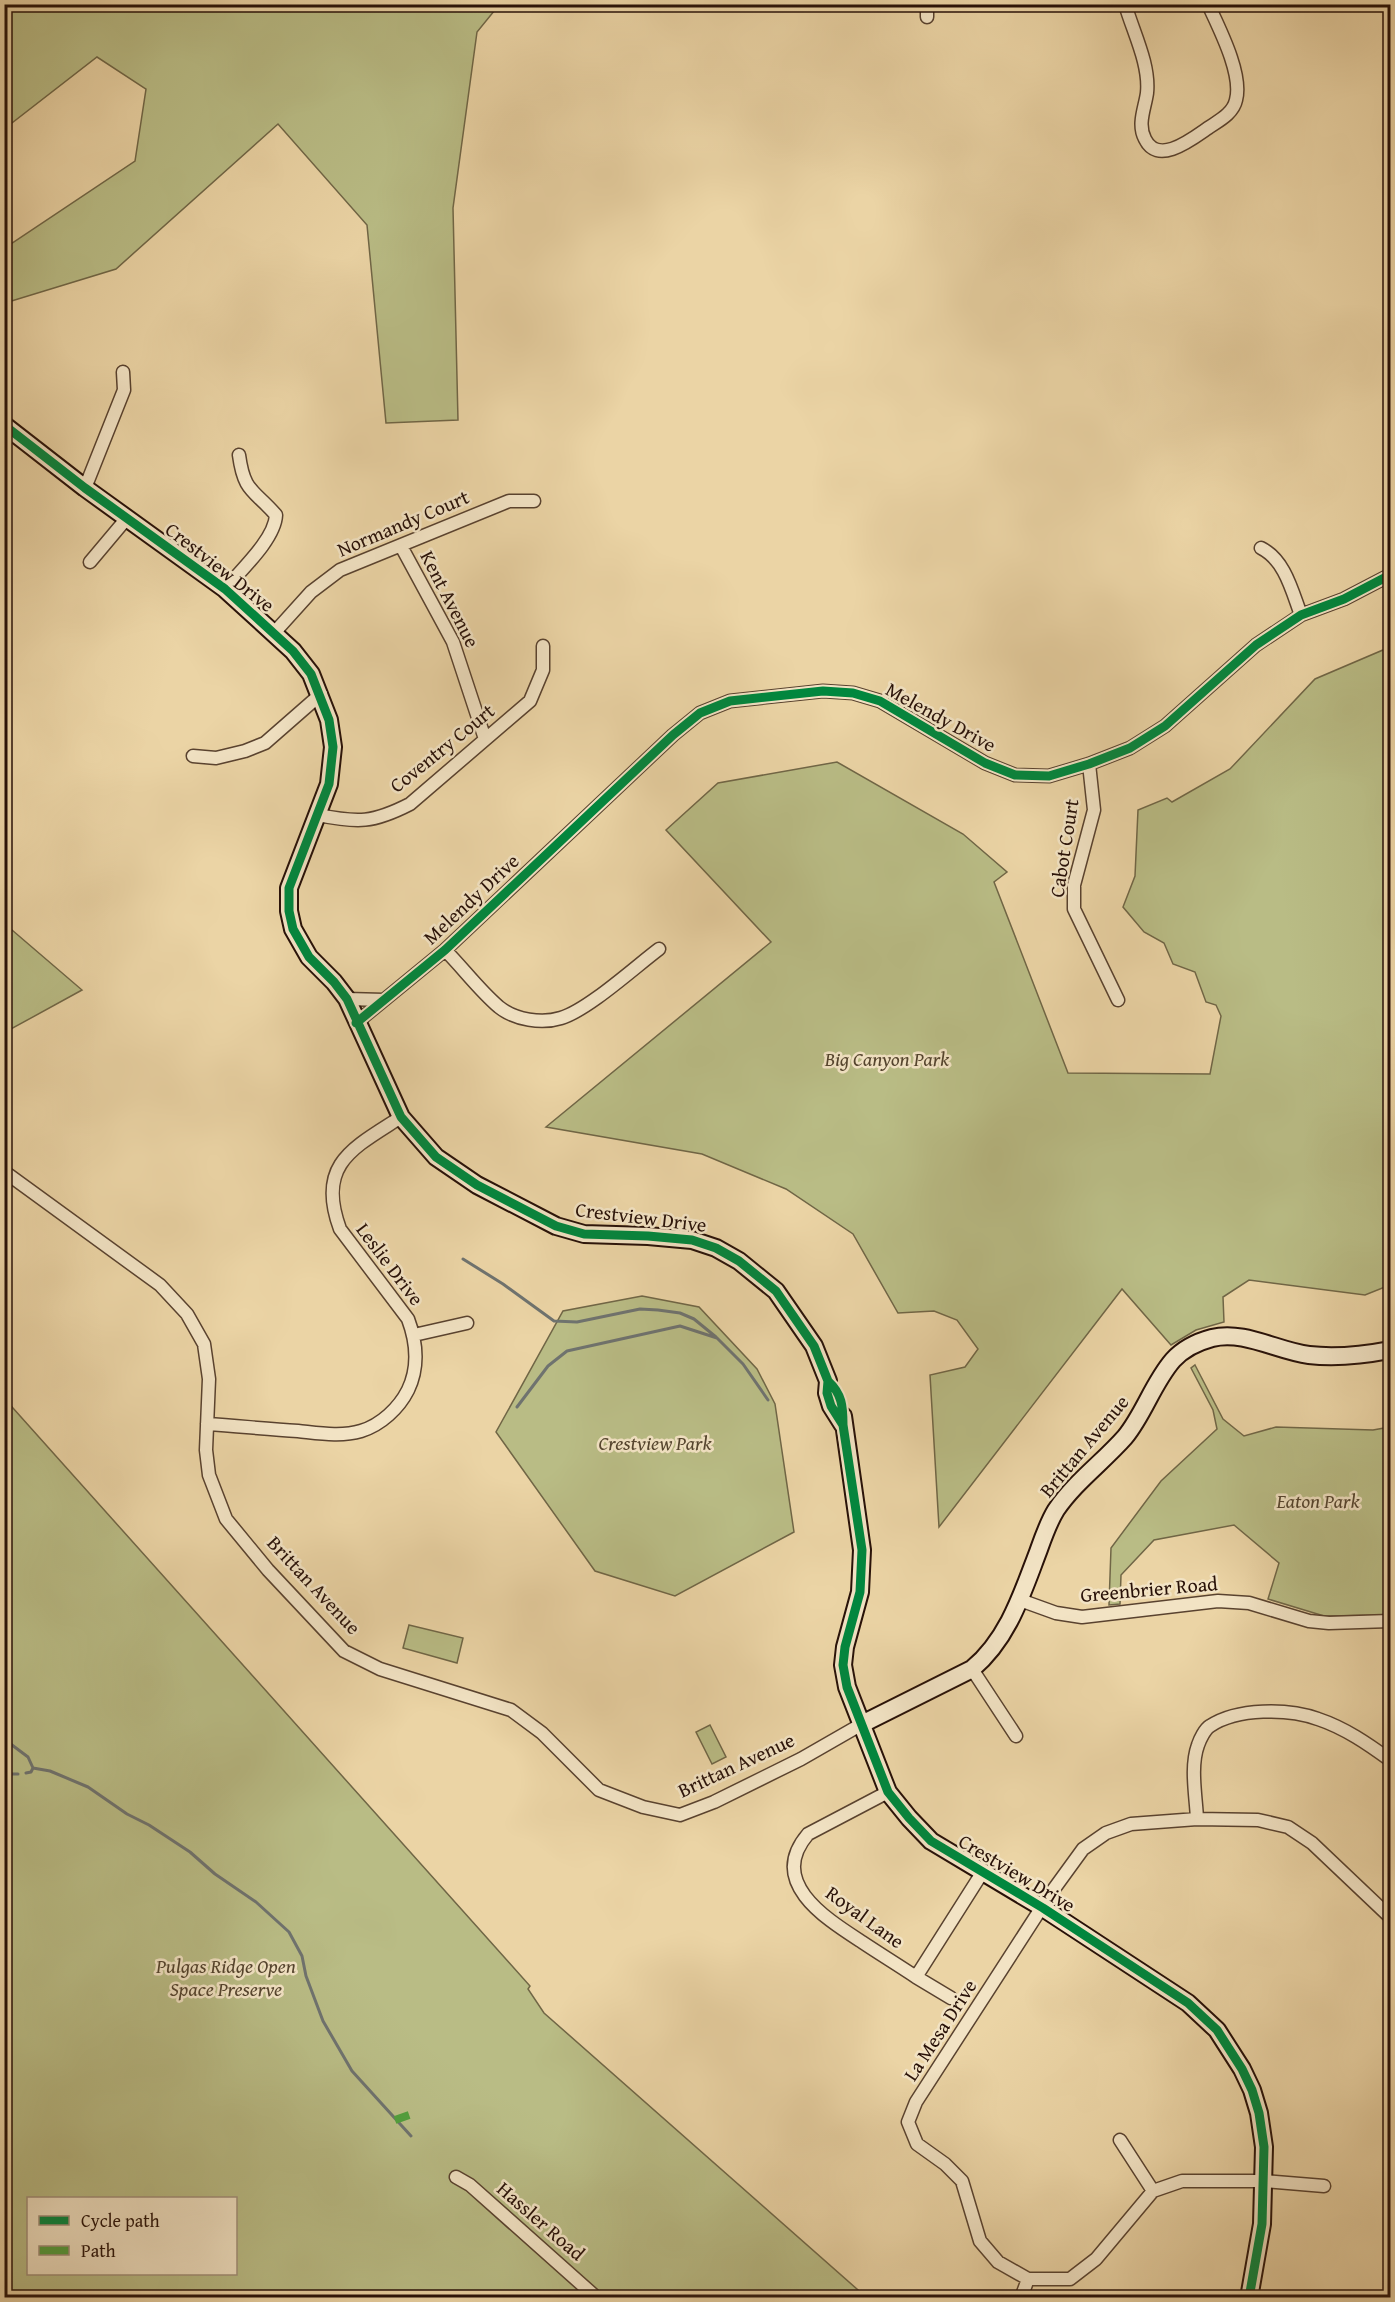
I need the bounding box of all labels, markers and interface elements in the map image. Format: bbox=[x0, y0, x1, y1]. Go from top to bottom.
street label: Normandy Court bbox=[332, 482, 473, 563]
street label: Crestview Drive bbox=[160, 515, 281, 619]
street label: Kent Avenue bbox=[414, 545, 487, 652]
street label: Melendy Drive bbox=[881, 674, 1002, 759]
street label: Coventry Court bbox=[383, 696, 500, 799]
street label: Cabot Court bbox=[1041, 796, 1086, 899]
street label: Melendy Drive bbox=[416, 846, 525, 951]
park label: Big Canyon Park bbox=[824, 1044, 950, 1073]
street label: Crestview Drive bbox=[574, 1194, 708, 1239]
street label: Leslie Drive bbox=[350, 1216, 431, 1311]
street label: Brittan Avenue bbox=[1032, 1388, 1135, 1503]
park label: Crestview Park bbox=[598, 1428, 712, 1457]
park label: Eaton Park bbox=[1275, 1486, 1360, 1515]
street label: Brittan Avenue bbox=[261, 1529, 368, 1641]
street label: Greenbrier Road bbox=[1079, 1568, 1219, 1609]
street label: Brittan Avenue bbox=[673, 1725, 799, 1804]
street label: Crestview Drive bbox=[953, 1826, 1081, 1919]
street label: Royal Lane bbox=[820, 1878, 910, 1955]
park label: Pulgas Ridge Open Space Preserve bbox=[155, 1951, 296, 2003]
street label: La Mesa Drive bbox=[896, 1973, 983, 2086]
street label: Hassler Road bbox=[491, 2174, 592, 2267]
legend bbox=[27, 2197, 237, 2275]
text: Cycle path bbox=[81, 2207, 160, 2234]
text: Path bbox=[81, 2237, 116, 2264]

